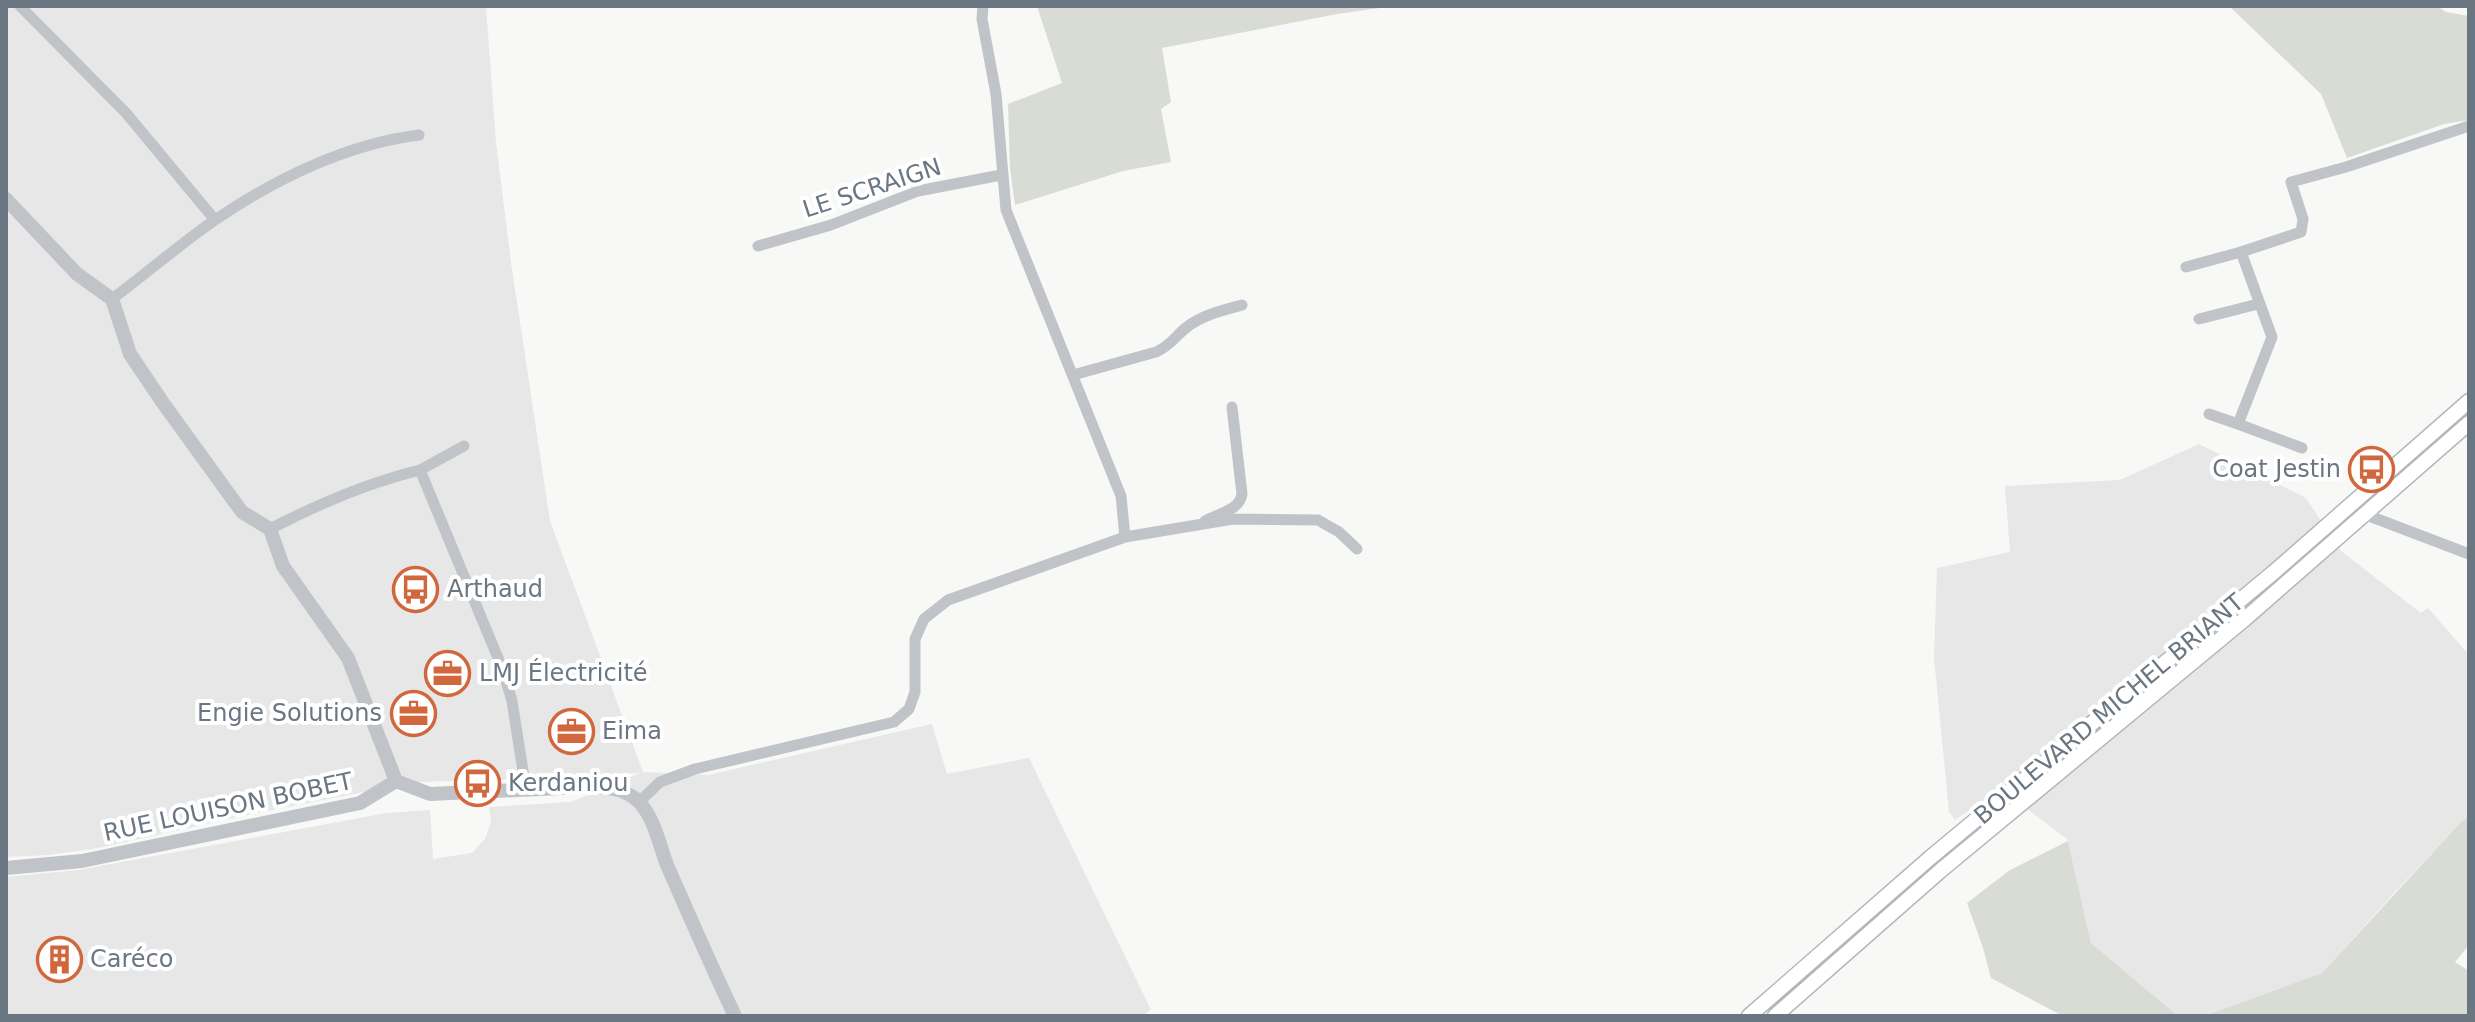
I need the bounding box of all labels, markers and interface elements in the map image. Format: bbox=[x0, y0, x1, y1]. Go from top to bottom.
street label: LE SCRAIGN bbox=[799, 152, 945, 224]
bus stop icon: Coat Jestin bbox=[2348, 445, 2396, 493]
place label: Coat Jestin bbox=[2212, 455, 2341, 483]
bus stop icon: Arthaud bbox=[392, 565, 440, 613]
place label: Arthaud bbox=[447, 575, 543, 603]
street label: BOULEVARD MICHEL BRIANT bbox=[1969, 588, 2250, 830]
office icon: LMJ Électricité bbox=[424, 649, 472, 697]
place label: LMJ Électricité bbox=[479, 658, 648, 687]
office icon: Engie Solutions bbox=[389, 689, 437, 737]
place label: Engie Solutions bbox=[197, 699, 382, 727]
office icon: Eima bbox=[547, 707, 595, 755]
place label: Eima bbox=[602, 717, 662, 745]
bus stop icon: Kerdaniou bbox=[453, 759, 501, 807]
street label: RUE LOUISON BOBET bbox=[101, 767, 355, 847]
place label: Kerdaniou bbox=[508, 769, 628, 797]
building icon: Caréco bbox=[35, 935, 83, 983]
place label: Caréco bbox=[90, 945, 173, 973]

